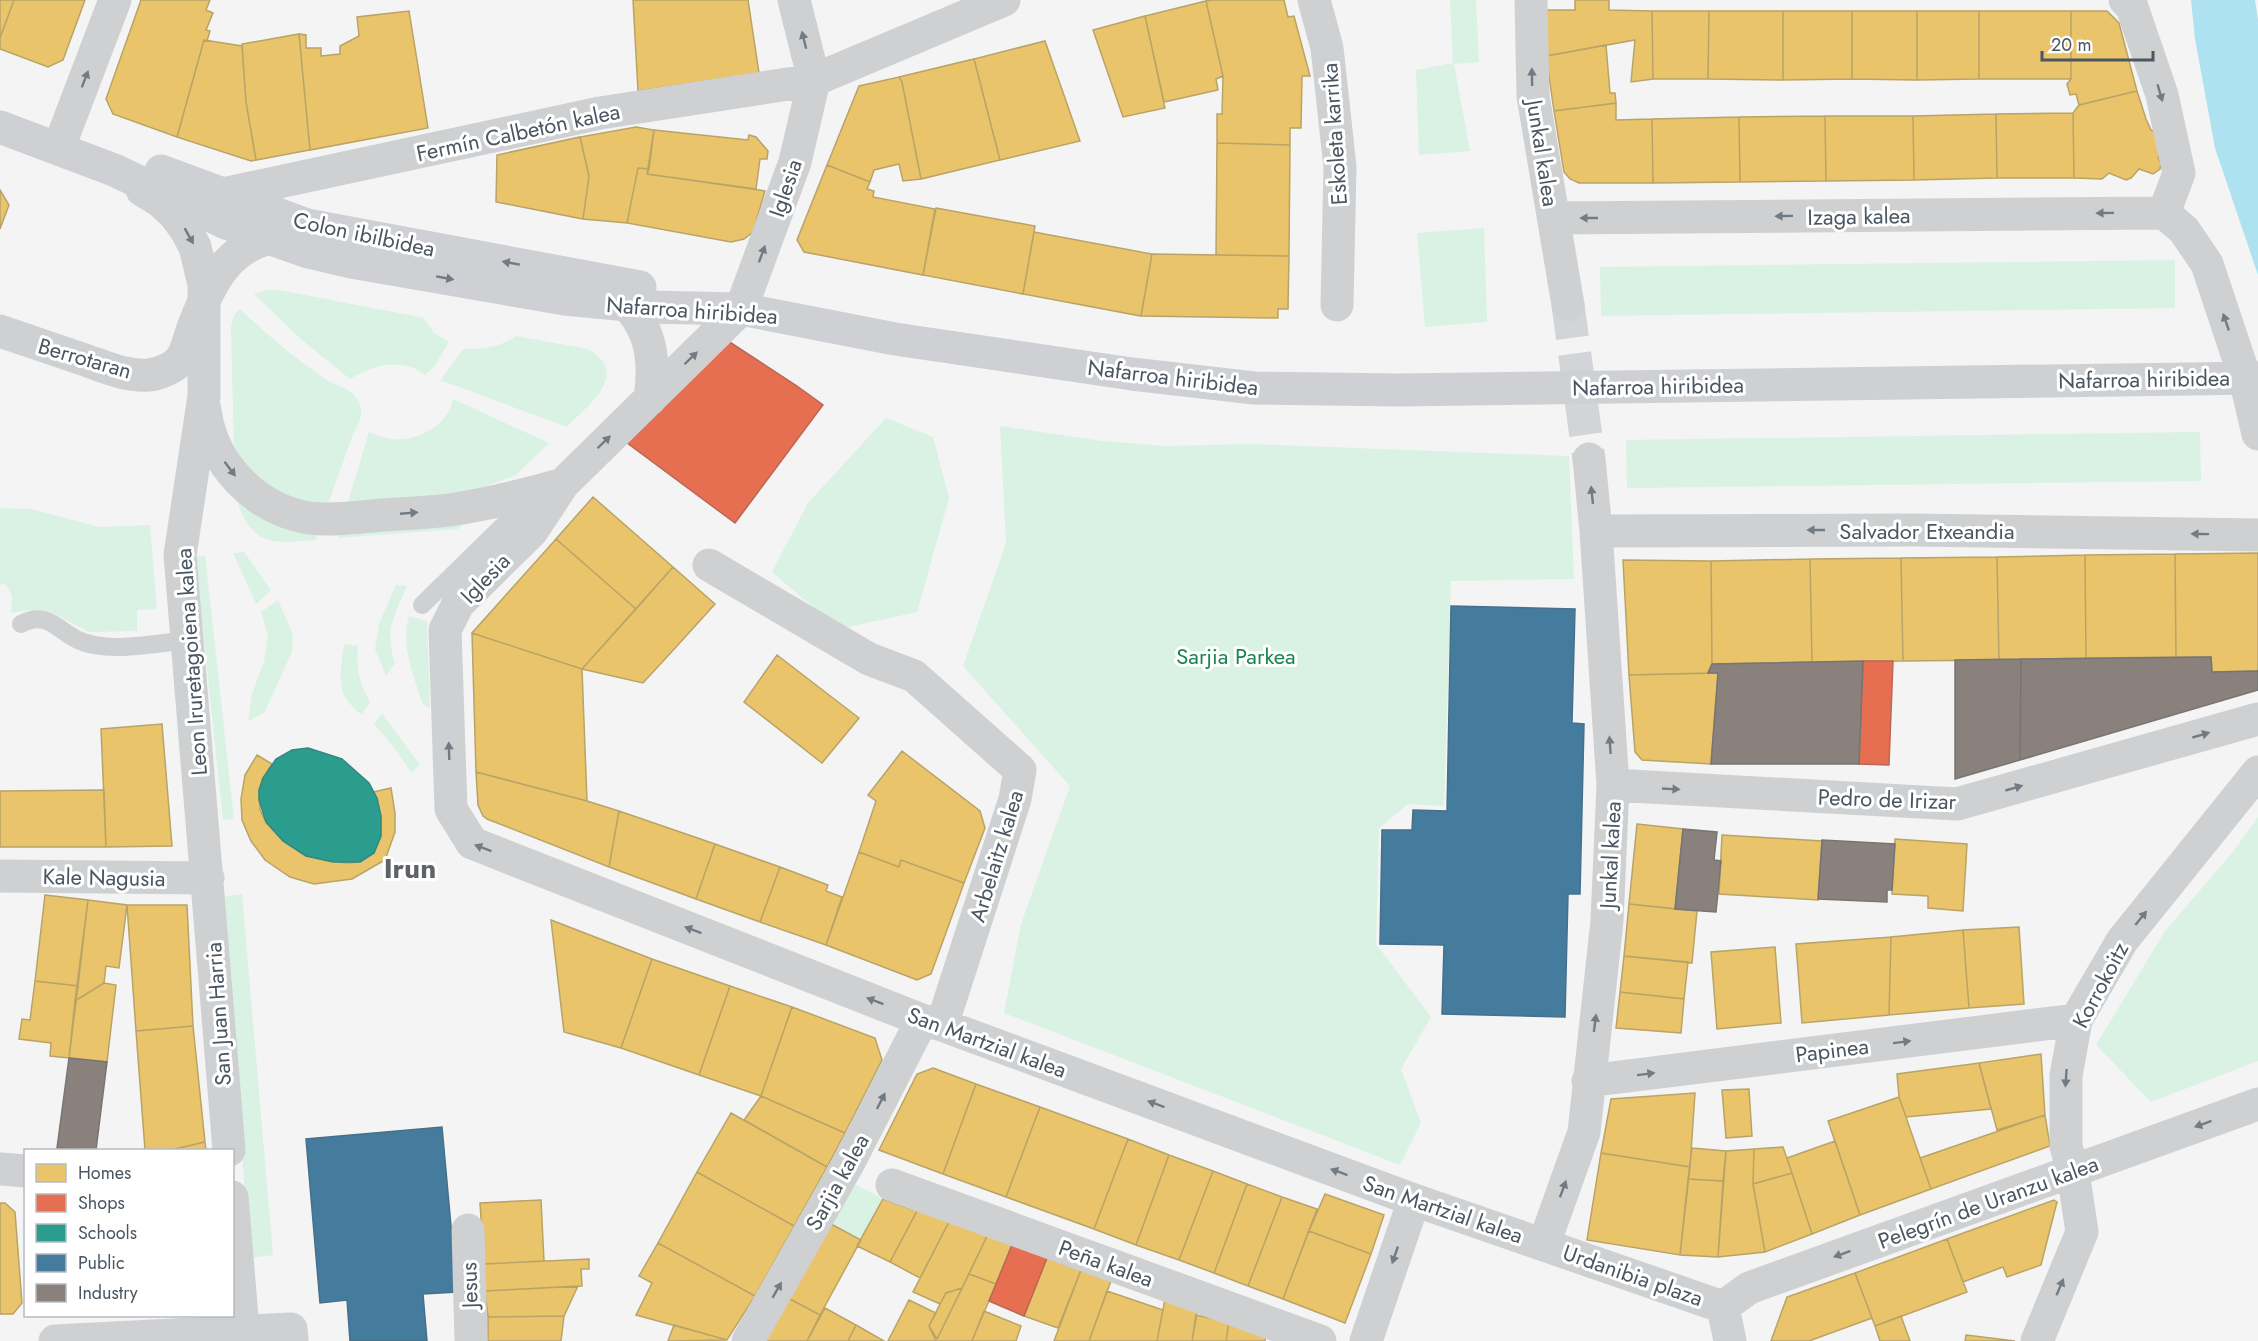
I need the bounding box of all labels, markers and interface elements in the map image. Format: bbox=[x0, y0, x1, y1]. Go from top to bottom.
scale bar bbox=[2042, 24, 2153, 62]
one-way arrow bbox=[799, 31, 808, 49]
text: 20 m bbox=[2051, 32, 2091, 58]
street label: Eskoleta karrika bbox=[1313, 62, 1355, 206]
one-way arrow bbox=[1528, 68, 1537, 87]
one-way arrow bbox=[81, 70, 90, 88]
one-way arrow bbox=[2156, 84, 2165, 102]
street label: Junkal kalea bbox=[1518, 94, 1567, 209]
street label: Fermín Calbetón kalea bbox=[413, 95, 623, 169]
street label: Iglesia bbox=[760, 155, 810, 221]
street label: Izaga kalea bbox=[1807, 199, 1911, 233]
street label: Colon ibilbidea bbox=[290, 203, 438, 265]
one-way arrow bbox=[2096, 209, 2115, 218]
one-way arrow bbox=[1775, 211, 1794, 221]
one-way arrow bbox=[1580, 213, 1599, 223]
one-way arrow bbox=[184, 228, 194, 245]
one-way arrow bbox=[757, 245, 767, 263]
one-way arrow bbox=[502, 258, 521, 267]
one-way arrow bbox=[436, 274, 455, 283]
street label: Nafarroa hiribidea bbox=[605, 288, 779, 332]
one-way arrow bbox=[2221, 313, 2231, 331]
street label: Berrotaran bbox=[34, 329, 136, 387]
one-way arrow bbox=[684, 351, 698, 365]
street label: Nafarroa hiribidea bbox=[1086, 351, 1260, 403]
street label: Nafarroa hiribidea bbox=[2058, 362, 2230, 396]
street label: Nafarroa hiribidea bbox=[1572, 369, 1744, 403]
one-way arrow bbox=[597, 436, 611, 450]
one-way arrow bbox=[224, 461, 236, 477]
one-way arrow bbox=[1588, 485, 1597, 504]
one-way arrow bbox=[399, 508, 418, 518]
street label: Salvador Etxeandia bbox=[1839, 515, 2015, 547]
one-way arrow bbox=[1806, 525, 1825, 535]
one-way arrow bbox=[2190, 529, 2209, 539]
street label: Iglesia bbox=[453, 545, 517, 611]
street label: Leon Iruretagoiena kalea bbox=[167, 547, 215, 777]
park label: Sarjia Parkea bbox=[1176, 640, 1296, 672]
one-way arrow bbox=[2192, 730, 2210, 739]
one-way arrow bbox=[1605, 735, 1615, 754]
one-way arrow bbox=[444, 741, 453, 760]
street label: Pedro de Irizar bbox=[1817, 781, 1957, 817]
one-way arrow bbox=[2005, 783, 2023, 793]
one-way arrow bbox=[1662, 784, 1681, 793]
street label: Arbelaitz kalea bbox=[961, 786, 1031, 926]
street label: Junkal kalea bbox=[1591, 800, 1629, 913]
one-way arrow bbox=[474, 843, 492, 852]
district label: Irun bbox=[384, 848, 436, 889]
street label: Kale Nagusia bbox=[42, 860, 166, 894]
one-way arrow bbox=[2134, 910, 2147, 926]
one-way arrow bbox=[684, 925, 702, 934]
street label: Korrokoitz bbox=[2064, 936, 2136, 1034]
street label: San Juan Harria bbox=[197, 941, 239, 1087]
one-way arrow bbox=[866, 996, 884, 1006]
street label: San Martzial kalea bbox=[903, 998, 1071, 1086]
one-way arrow bbox=[1590, 1013, 1600, 1032]
street label: Papinea bbox=[1793, 1030, 1871, 1070]
one-way arrow bbox=[1893, 1037, 1912, 1046]
one-way arrow bbox=[2062, 1068, 2071, 1087]
one-way arrow bbox=[1637, 1069, 1656, 1078]
one-way arrow bbox=[876, 1092, 886, 1109]
one-way arrow bbox=[1147, 1099, 1165, 1109]
one-way arrow bbox=[2194, 1120, 2212, 1129]
street label: Sarjia kalea bbox=[797, 1128, 877, 1236]
street label: Pelegrín de Uranzu kalea bbox=[1873, 1147, 2103, 1257]
legend bbox=[24, 1149, 234, 1317]
text: Homes bbox=[78, 1160, 131, 1186]
one-way arrow bbox=[1330, 1167, 1348, 1176]
street label: San Martzial kalea bbox=[1359, 1167, 1527, 1251]
one-way arrow bbox=[1559, 1180, 1569, 1198]
text: Shops bbox=[78, 1190, 125, 1216]
text: Schools bbox=[78, 1220, 137, 1246]
street label: Peña kalea bbox=[1054, 1231, 1158, 1295]
street label: Urdanibia plaza bbox=[1559, 1236, 1707, 1314]
one-way arrow bbox=[1390, 1246, 1399, 1264]
text: Public bbox=[78, 1250, 125, 1276]
one-way arrow bbox=[1833, 1250, 1851, 1260]
street label: Jesus bbox=[452, 1261, 486, 1311]
one-way arrow bbox=[2056, 1278, 2065, 1296]
text: Industry bbox=[78, 1280, 138, 1306]
one-way arrow bbox=[771, 1282, 782, 1298]

